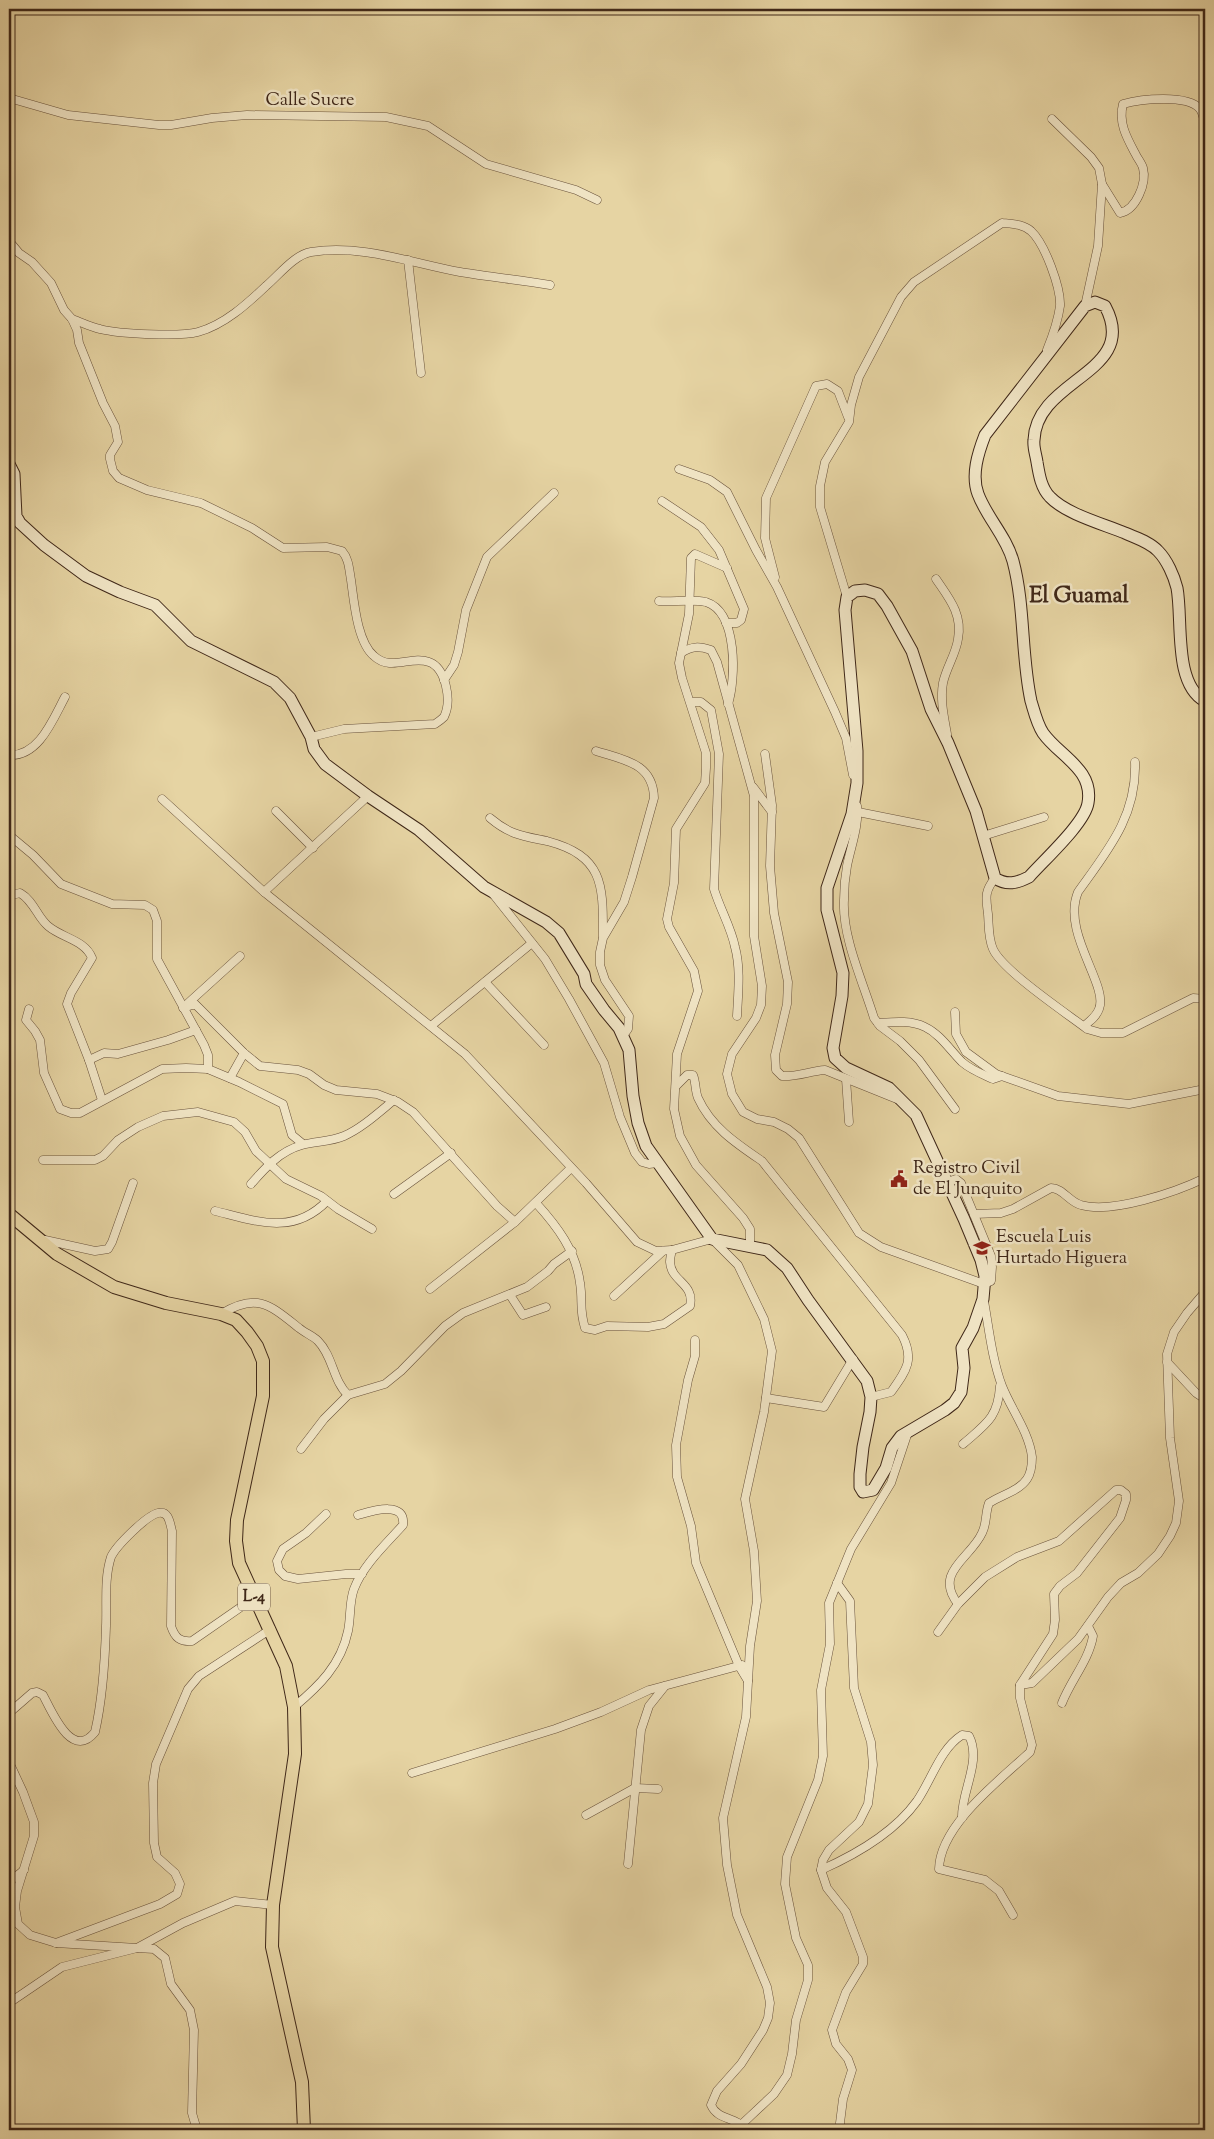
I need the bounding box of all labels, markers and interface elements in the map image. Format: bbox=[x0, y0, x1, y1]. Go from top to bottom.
street label: Calle Sucre bbox=[265, 88, 355, 114]
district label: El Guamal bbox=[1029, 581, 1130, 613]
place label: Registro Civil de El Junquito bbox=[913, 1156, 1022, 1203]
public building icon: Registro Civil de El Junquito bbox=[889, 1169, 909, 1189]
place label: Escuela Luis Hurtado Higuera bbox=[996, 1225, 1127, 1272]
school or university icon: Escuela Luis Hurtado Higuera bbox=[972, 1238, 992, 1258]
road number: L-4 bbox=[238, 1584, 270, 1610]

